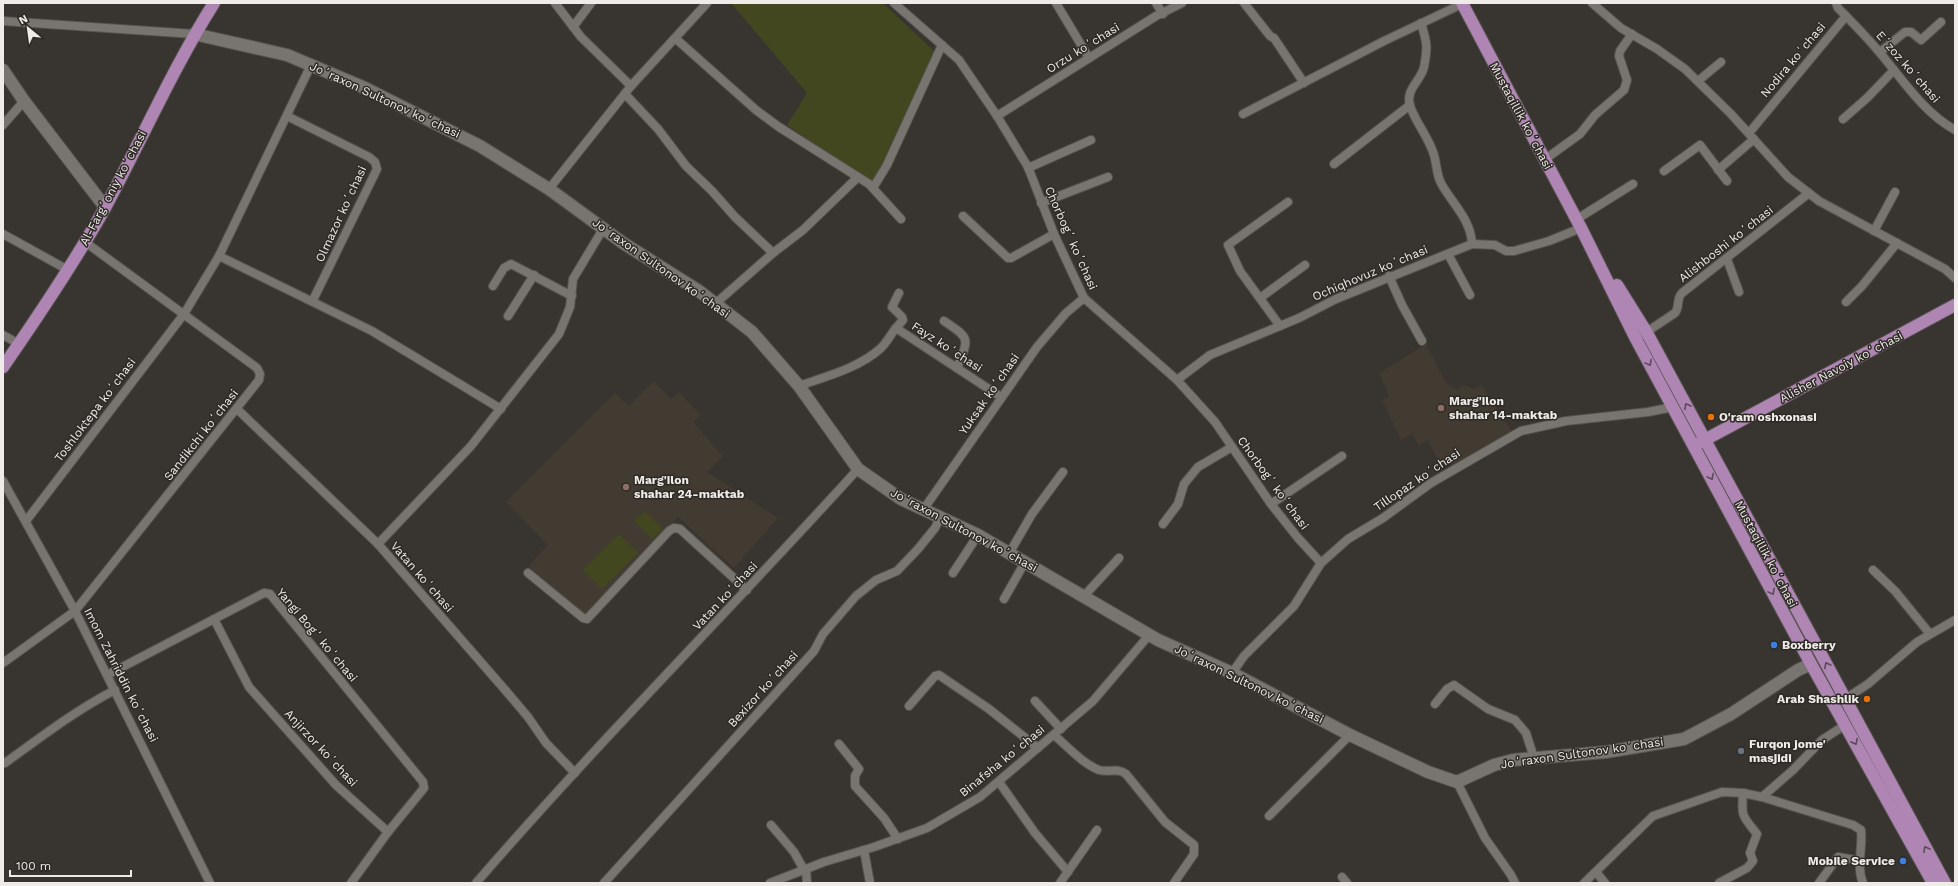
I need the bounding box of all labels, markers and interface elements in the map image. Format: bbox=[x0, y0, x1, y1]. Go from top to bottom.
north arrow bbox=[8, 8, 48, 48]
text: N bbox=[17, 12, 30, 27]
street label: Orzu koʻchasi bbox=[1044, 20, 1122, 76]
street label: Nodira koʻchasi bbox=[1758, 20, 1828, 100]
street label: Eʻzoz koʻchasi bbox=[1873, 28, 1943, 106]
street label: Joʻraxon Sultonov koʻchasi bbox=[308, 59, 462, 141]
street label: Mustaqillik koʻchasi bbox=[1487, 60, 1555, 172]
street label: Al-Fargʻoniy koʻchasi bbox=[77, 128, 149, 248]
street label: Olmazor koʻchasi bbox=[313, 164, 369, 264]
street label: Chorbogʻ koʻchasi bbox=[1042, 184, 1100, 292]
street label: Alishboshi koʻchasi bbox=[1676, 203, 1776, 285]
street label: Joʻraxon Sultonov koʻchasi bbox=[590, 215, 732, 321]
street label: Ochiqhovuz koʻchasi bbox=[1310, 242, 1430, 304]
street label: Fayz koʻchasi bbox=[909, 319, 985, 375]
street label: Alisher Navoiy koʻchasi bbox=[1777, 329, 1905, 405]
street label: Yuksak koʻchasi bbox=[956, 351, 1022, 437]
street label: Toshloktepa koʻchasi bbox=[51, 355, 139, 465]
one-way arrow bbox=[1644, 359, 1652, 366]
street label: Sandikchi koʻchasi bbox=[161, 387, 241, 483]
place label: Marg'ilon shahar 14-maktab bbox=[1449, 394, 1558, 422]
one-way arrow bbox=[1684, 402, 1691, 410]
marker: Marg'ilon shahar 14-maktab bbox=[1436, 403, 1446, 413]
place label: O'ram oshxonasi bbox=[1719, 410, 1817, 424]
marker: O'ram oshxonasi bbox=[1706, 412, 1716, 422]
street label: Chorbogʻ koʻchasi bbox=[1235, 434, 1311, 532]
street label: Tillopaz koʻchasi bbox=[1371, 446, 1463, 514]
place label: Marg'ilon shahar 24-maktab bbox=[634, 473, 745, 501]
one-way arrow bbox=[1706, 473, 1714, 480]
marker: Marg'ilon shahar 24-maktab bbox=[621, 482, 631, 492]
street label: Joʻraxon Sultonov koʻchasi bbox=[888, 485, 1040, 575]
street label: Mustaqillik koʻchasi bbox=[1732, 498, 1800, 610]
street label: Vatan koʻchasi bbox=[388, 539, 456, 615]
street label: Vatan koʻchasi bbox=[690, 559, 760, 633]
street label: Yangi Bogʻ koʻchasi bbox=[274, 585, 360, 685]
one-way arrow bbox=[1767, 588, 1775, 595]
street label: Imom Zahriddin koʻchasi bbox=[81, 606, 161, 744]
place label: Boxberry bbox=[1782, 638, 1836, 652]
marker: Boxberry bbox=[1769, 640, 1779, 650]
street label: Joʻraxon Sultonov koʻchasi bbox=[1172, 642, 1326, 726]
street label: Bexizor koʻchasi bbox=[725, 648, 801, 730]
one-way arrow bbox=[1824, 662, 1831, 669]
place label: Arab Shashlik bbox=[1777, 692, 1860, 706]
marker: Arab Shashlik bbox=[1862, 694, 1872, 704]
street label: Anjirzor koʻchasi bbox=[282, 707, 360, 789]
street label: Binafsha koʻchasi bbox=[957, 722, 1047, 800]
street label: Joʻraxon Sultonov koʻchasi bbox=[1500, 735, 1664, 771]
place label: Furqon jome' masjidi bbox=[1749, 737, 1826, 765]
one-way arrow bbox=[1850, 738, 1858, 746]
marker: Furqon jome' masjidi bbox=[1736, 746, 1746, 756]
one-way arrow bbox=[1924, 846, 1931, 853]
scale bar bbox=[10, 852, 131, 878]
place label: Mobile Service bbox=[1808, 854, 1895, 868]
marker: Mobile Service bbox=[1898, 856, 1908, 866]
text: 100 m bbox=[16, 859, 51, 873]

